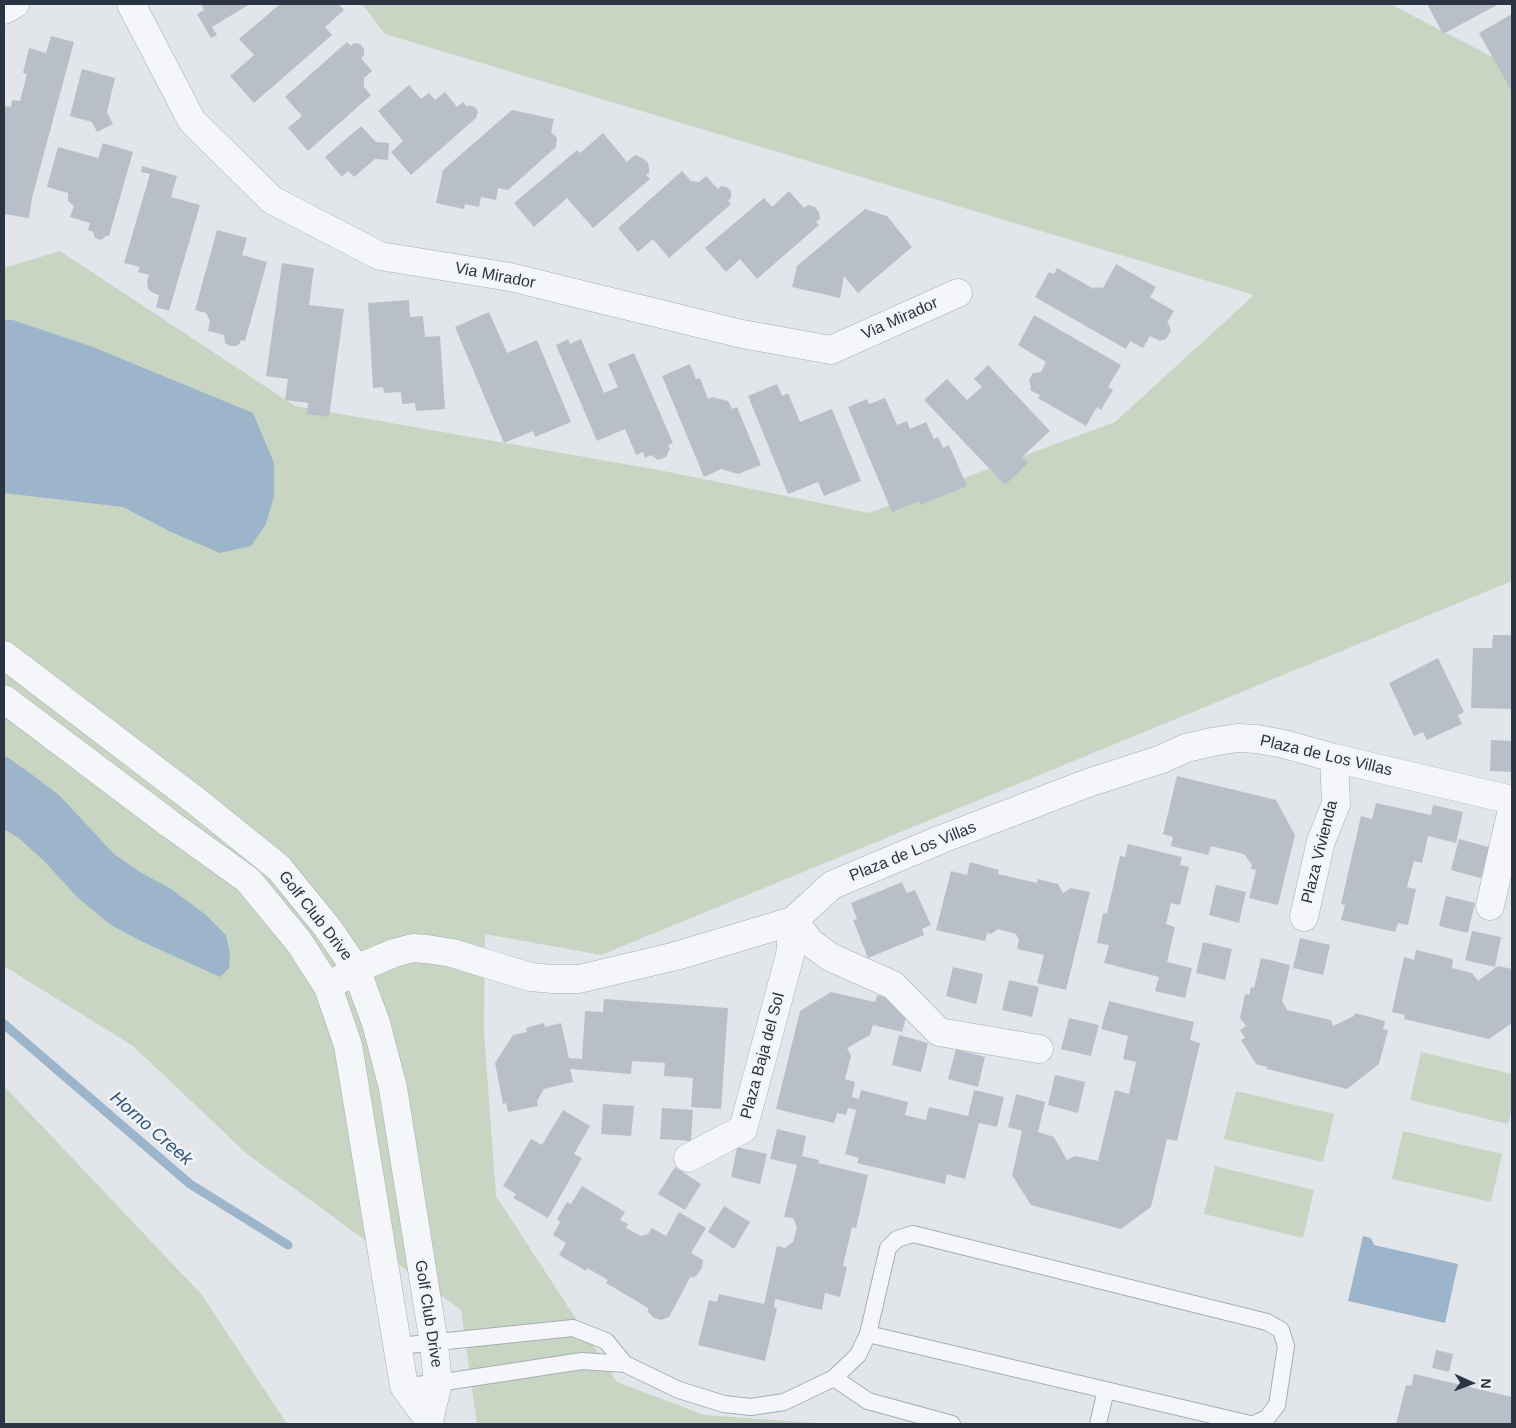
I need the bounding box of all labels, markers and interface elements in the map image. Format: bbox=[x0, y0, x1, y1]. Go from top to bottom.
street label: Via Mirador bbox=[453, 259, 537, 293]
street label: Via Mirador bbox=[859, 294, 941, 344]
street label: Plaza de Los Villas bbox=[1258, 731, 1394, 781]
street label: Plaza Vivienda bbox=[1298, 798, 1342, 906]
street label: Plaza de Los Villas bbox=[847, 818, 979, 886]
street label: Golf Club Drive bbox=[274, 867, 356, 965]
street label: Plaza Baja del Sol bbox=[737, 991, 789, 1121]
water label: Horno Creek bbox=[105, 1087, 197, 1171]
street label: Golf Club Drive bbox=[410, 1259, 446, 1369]
north arrow bbox=[1446, 1358, 1496, 1408]
text: N bbox=[1478, 1378, 1494, 1389]

